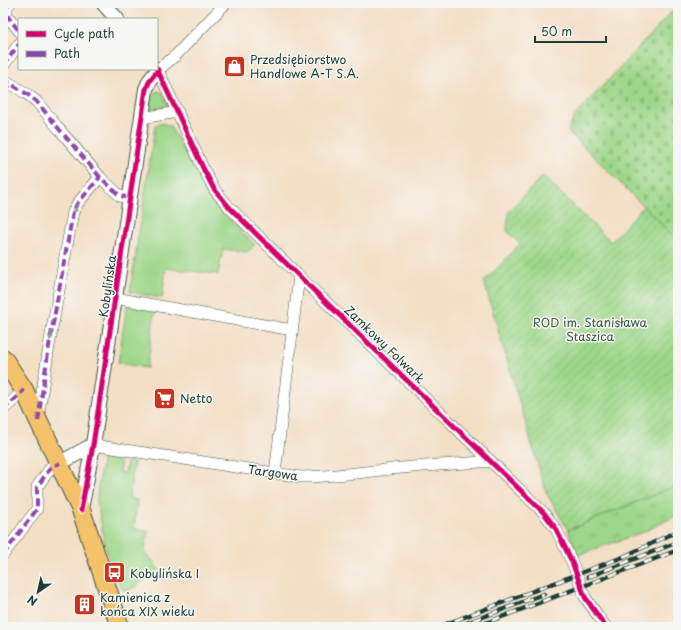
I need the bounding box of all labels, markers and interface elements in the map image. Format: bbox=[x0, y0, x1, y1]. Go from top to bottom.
legend bbox=[18, 18, 158, 70]
scale bar bbox=[535, 18, 606, 44]
text: 50 m bbox=[541, 22, 572, 40]
text: Cycle path bbox=[54, 24, 115, 42]
text: Path bbox=[54, 44, 80, 62]
place label: Przedsiębiorstwo Handlowe A-T S.A. bbox=[250, 50, 359, 82]
shop icon: Przedsiębiorstwo Handlowe A-T S.A. bbox=[222, 53, 248, 79]
one-way arrow bbox=[73, 202, 79, 213]
street label: Kobylińska bbox=[94, 253, 120, 318]
street label: Zamkowy Folwark bbox=[341, 301, 429, 387]
park label: ROD im. Stanisława Staszica bbox=[533, 313, 648, 345]
one-way arrow bbox=[48, 329, 54, 341]
supermarket icon: Netto bbox=[152, 385, 178, 411]
place label: Netto bbox=[180, 389, 213, 407]
street label: Targowa bbox=[247, 460, 300, 484]
bus stop icon: Kobylińska I bbox=[101, 560, 127, 586]
place label: Kobylińska I bbox=[130, 564, 199, 582]
north arrow bbox=[18, 572, 58, 612]
place label: Kamienica z końca XIX wieku bbox=[100, 588, 195, 620]
text: N bbox=[24, 591, 40, 610]
building icon: Kamienica z końca XIX wieku bbox=[71, 591, 97, 617]

